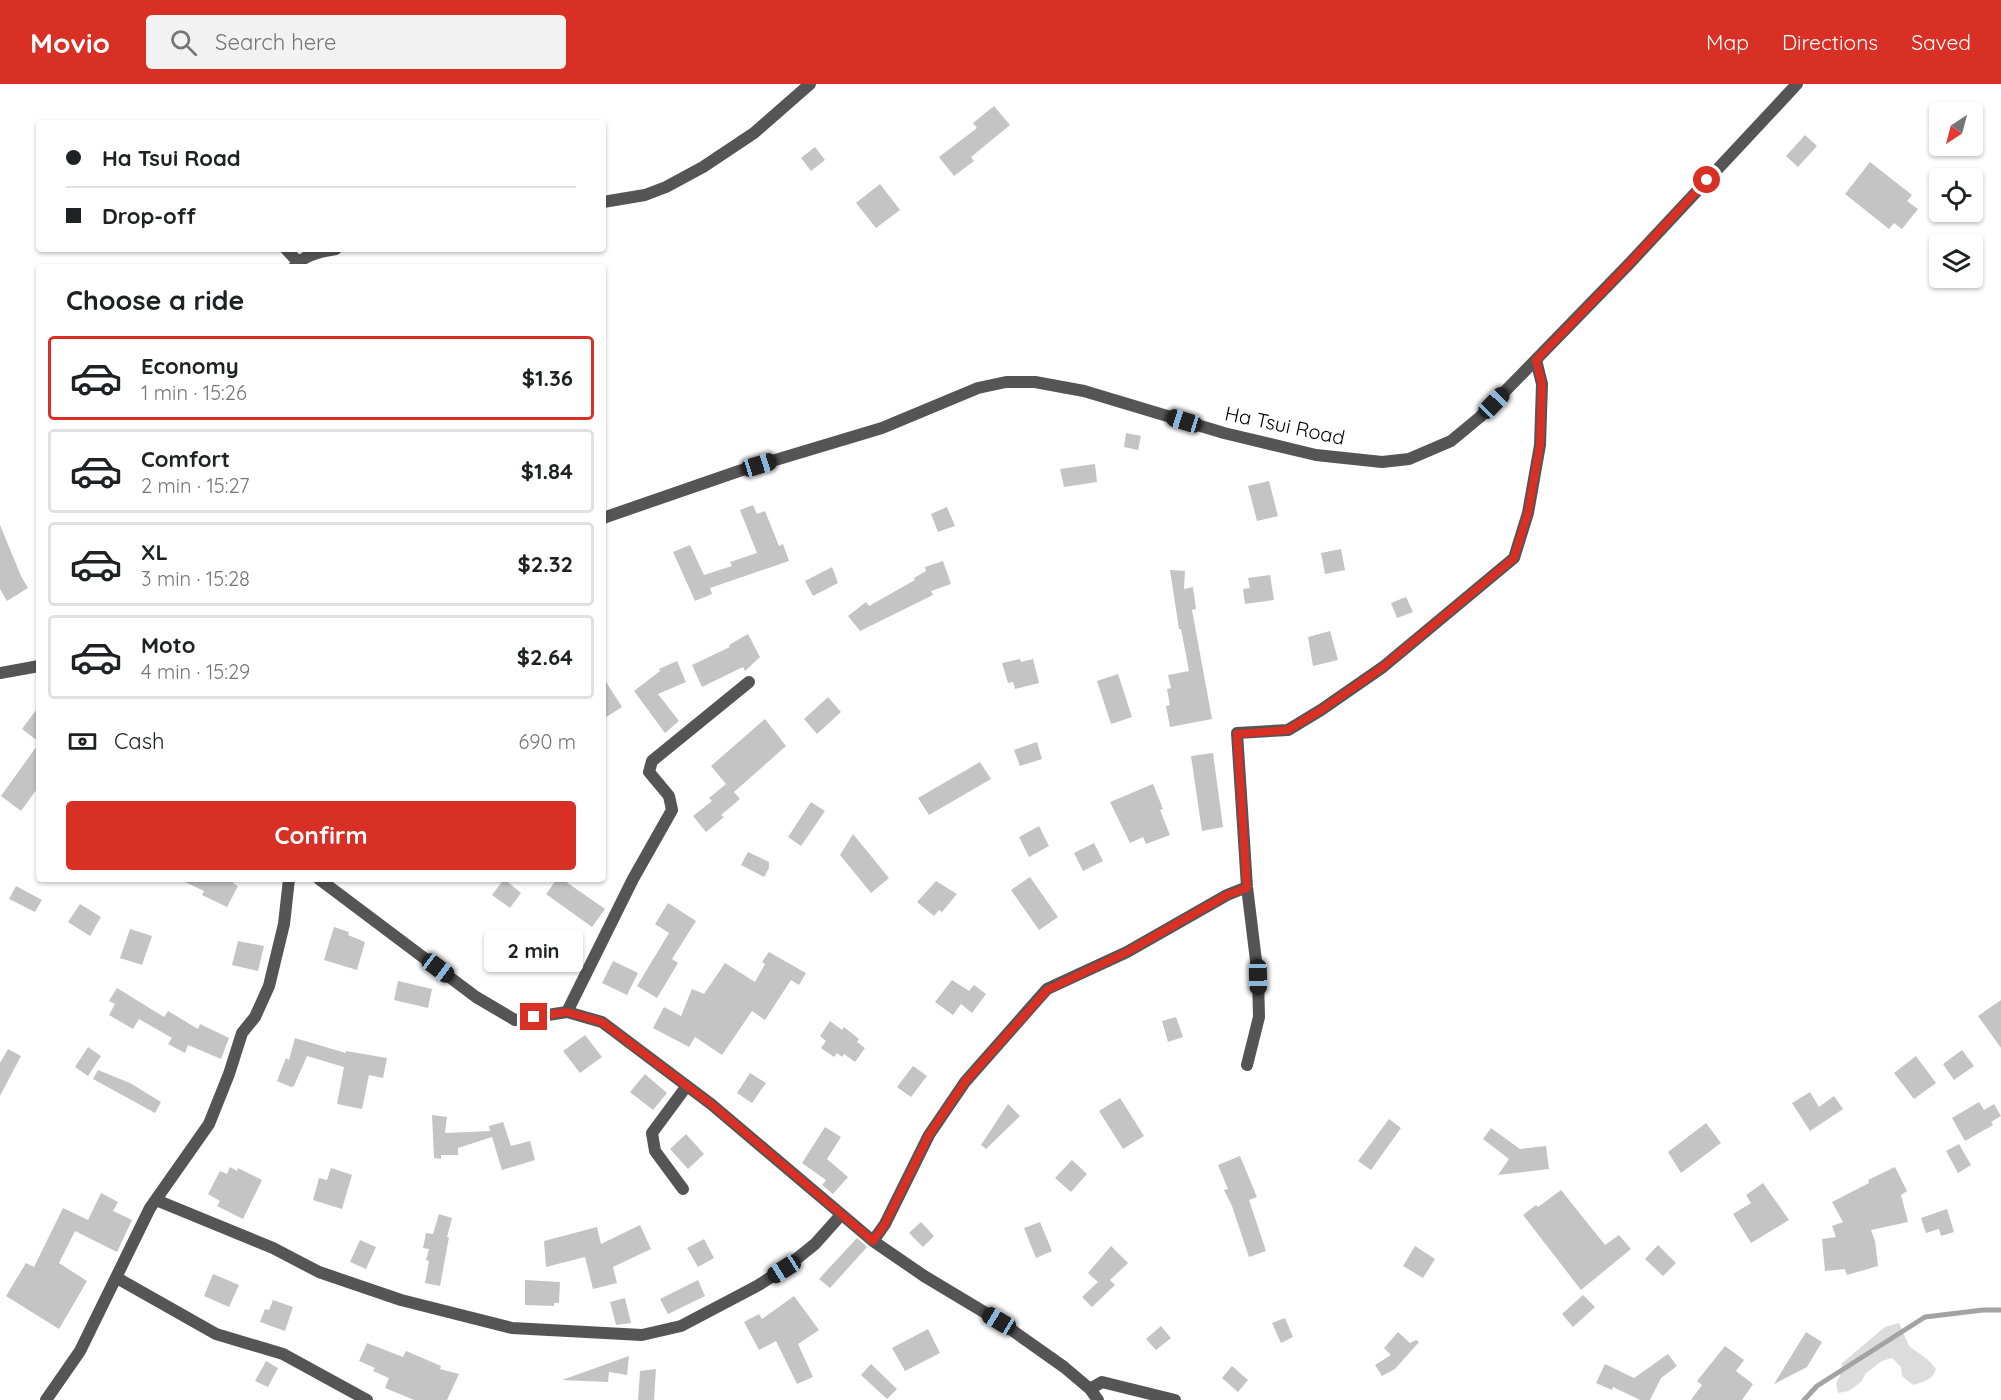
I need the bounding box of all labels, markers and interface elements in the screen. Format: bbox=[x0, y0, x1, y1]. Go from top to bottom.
search box bbox=[146, 15, 566, 69]
text: Movio bbox=[30, 25, 110, 60]
icon: search bbox=[167, 26, 200, 59]
text: Search here bbox=[215, 28, 337, 56]
text: Map bbox=[1706, 29, 1749, 55]
text: Directions bbox=[1782, 29, 1878, 55]
text: Saved bbox=[1911, 29, 1971, 55]
north arrow bbox=[1929, 102, 1983, 156]
map controls bbox=[1929, 102, 1983, 288]
text: Ha Tsui Road bbox=[102, 144, 241, 172]
route start bbox=[1693, 166, 1720, 193]
button: locate bbox=[1929, 168, 1983, 222]
text: Drop-off bbox=[102, 202, 196, 230]
button: layers bbox=[1929, 234, 1983, 288]
text: Choose a ride bbox=[66, 283, 244, 317]
icon: car bbox=[69, 351, 123, 405]
text: Economy bbox=[141, 352, 239, 380]
text: $1.36 bbox=[522, 364, 573, 392]
text: 1 min · 15:26 bbox=[141, 380, 247, 405]
car bbox=[1475, 384, 1513, 422]
street label: Ha Tsui Road bbox=[1223, 400, 1347, 450]
car bbox=[1164, 407, 1204, 435]
icon: car bbox=[69, 444, 123, 498]
text: Comfort bbox=[141, 445, 230, 473]
car bbox=[739, 451, 779, 479]
text: $1.84 bbox=[521, 457, 573, 485]
text: 2 min · 15:27 bbox=[141, 473, 249, 498]
icon: car bbox=[69, 537, 123, 591]
text: XL bbox=[141, 538, 168, 566]
text: $2.32 bbox=[518, 550, 573, 578]
text: 3 min · 15:28 bbox=[141, 566, 250, 591]
icon: car bbox=[69, 630, 123, 684]
text: Moto bbox=[141, 631, 195, 659]
text: $2.64 bbox=[517, 643, 573, 671]
text: 4 min · 15:29 bbox=[141, 659, 250, 684]
icon: cash bbox=[66, 725, 99, 758]
text: Cash bbox=[114, 727, 165, 755]
text: 690 m bbox=[518, 729, 576, 754]
button: Confirm bbox=[66, 801, 576, 870]
callout: 2 min bbox=[484, 930, 584, 972]
text: 2 min bbox=[507, 938, 560, 963]
car bbox=[418, 950, 458, 986]
car bbox=[1249, 959, 1267, 995]
route end bbox=[520, 1003, 547, 1030]
car bbox=[764, 1252, 804, 1286]
car bbox=[979, 1304, 1019, 1338]

